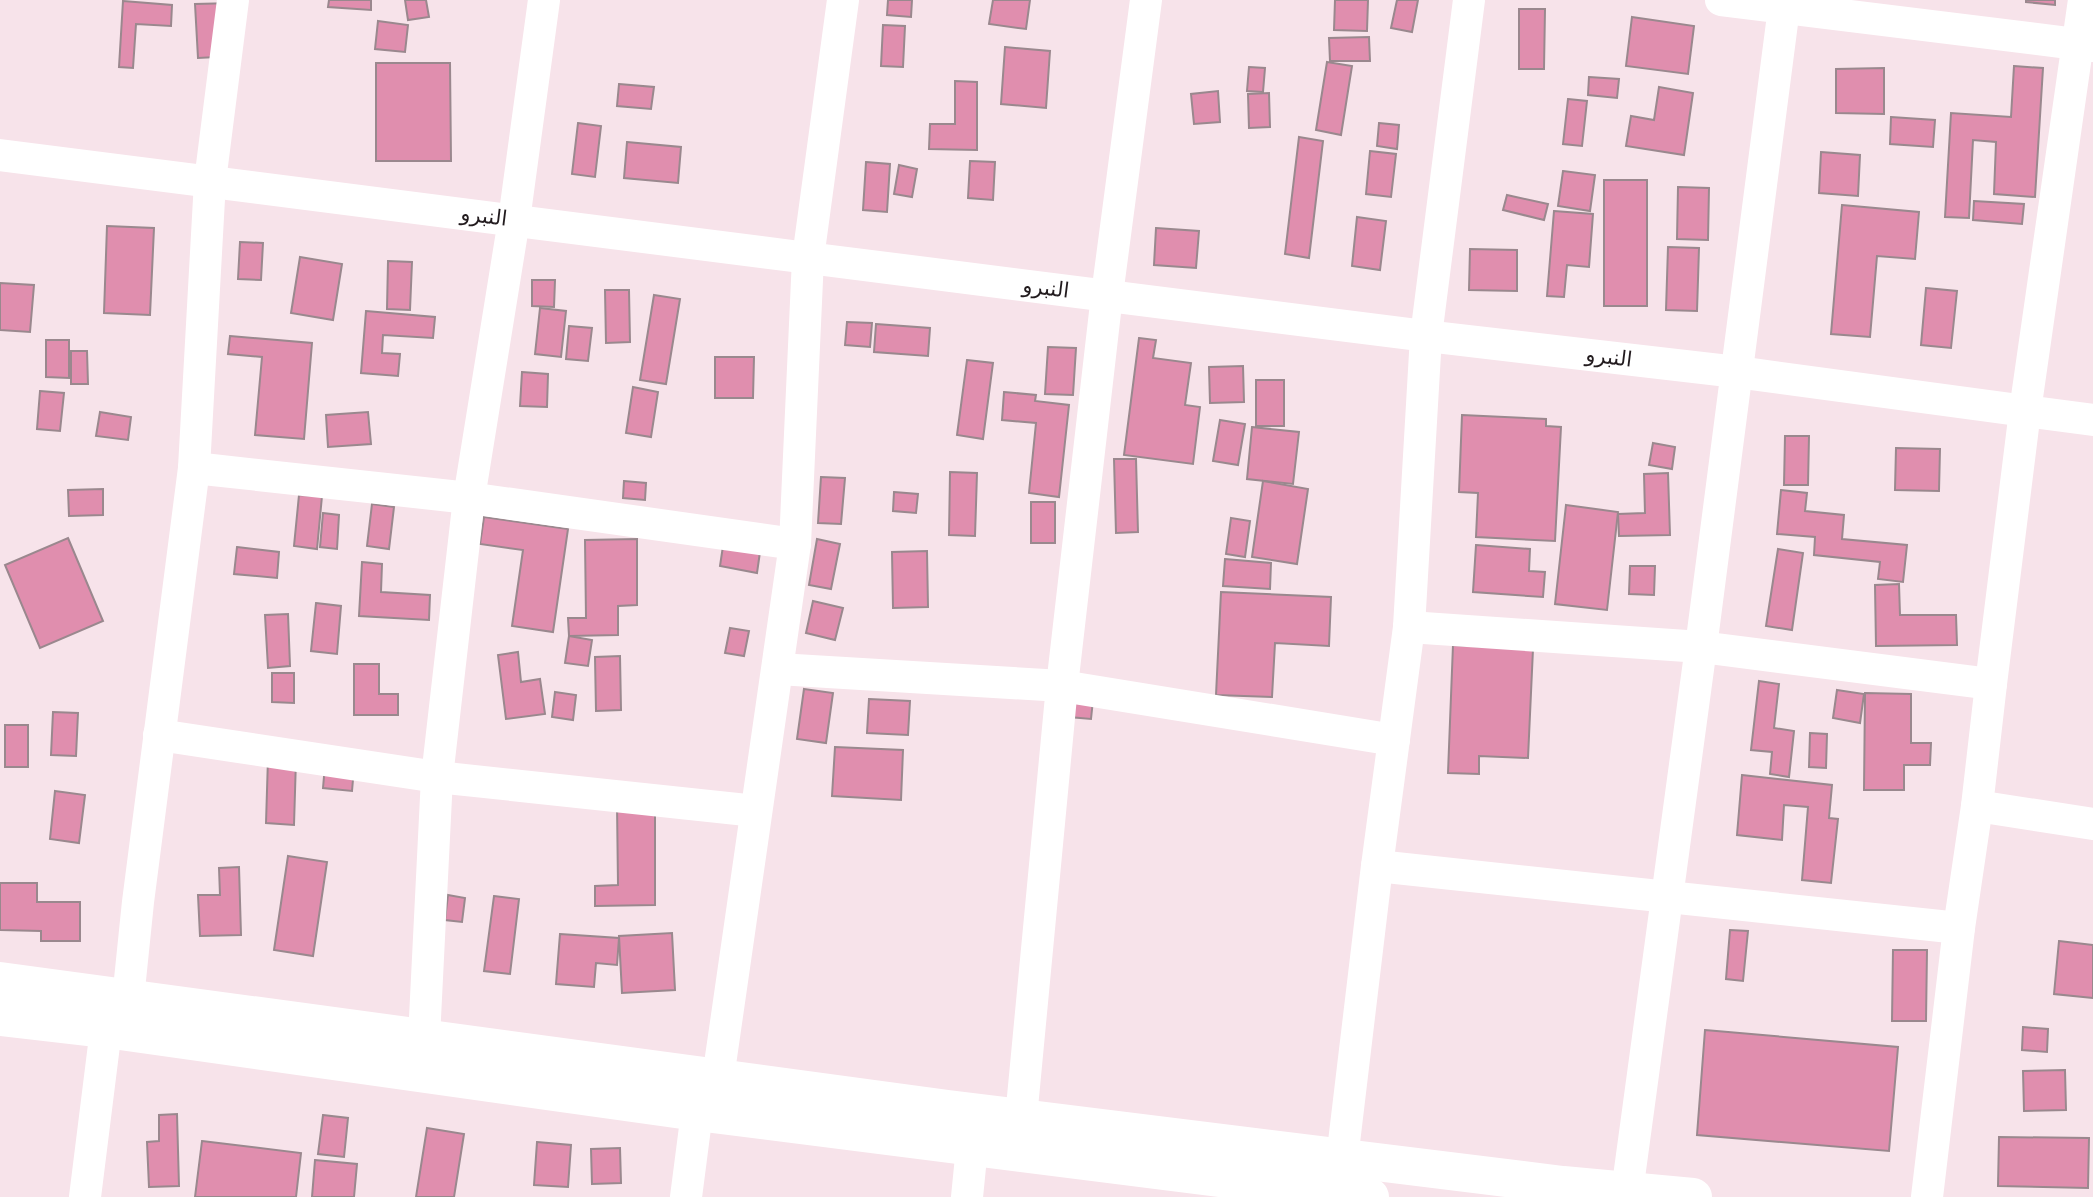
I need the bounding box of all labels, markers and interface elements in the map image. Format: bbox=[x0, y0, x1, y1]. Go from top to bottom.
street label: النبرو bbox=[458, 201, 509, 231]
street label: النبرو bbox=[1020, 273, 1071, 303]
street label: النبرو bbox=[1583, 342, 1634, 372]

